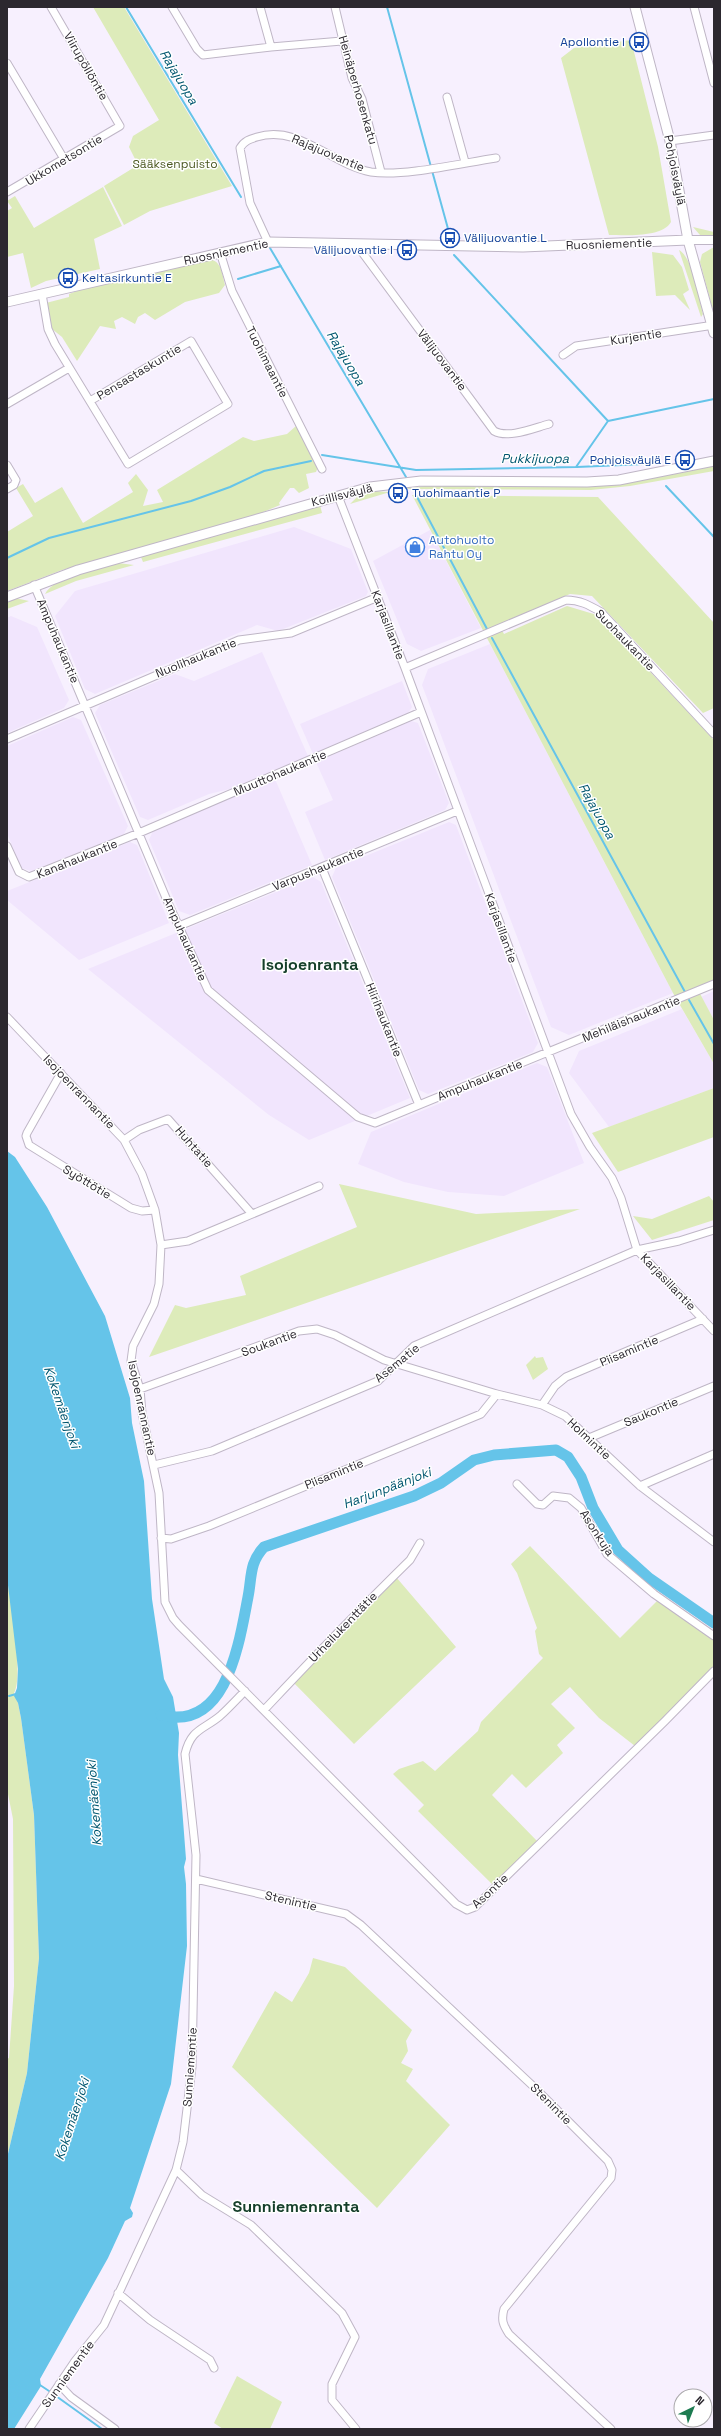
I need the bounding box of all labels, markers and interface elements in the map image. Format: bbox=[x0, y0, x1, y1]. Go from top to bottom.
street label: Viirupöllöntie bbox=[60, 29, 112, 103]
bus stop icon: Apollontie I bbox=[628, 31, 650, 53]
street label: Heinäperhosenkatu bbox=[335, 34, 381, 146]
place label: Apollontie I bbox=[560, 34, 625, 50]
water label: Rajajuopa bbox=[156, 46, 202, 108]
street label: Rajajuovantie bbox=[289, 130, 367, 176]
street label: Ukkometsontie bbox=[22, 131, 106, 189]
street label: Pohjoisväylä bbox=[660, 133, 690, 207]
park label: Sääksenpuisto bbox=[132, 156, 218, 172]
bus stop icon: Välijuovantie L bbox=[439, 227, 461, 249]
place label: Välijuovantie L bbox=[464, 230, 547, 246]
street label: Ruosniementie bbox=[182, 235, 270, 269]
street label: Ruosniementie bbox=[566, 235, 652, 253]
bus stop icon: Välijuovantie I bbox=[396, 239, 418, 261]
place label: Välijuovantie I bbox=[314, 242, 393, 258]
bus stop icon: Keltasirkuntie E bbox=[57, 267, 79, 289]
place label: Keltasirkuntie E bbox=[82, 270, 172, 286]
street label: Tuohimaantie bbox=[242, 324, 292, 400]
street label: Kurjentie bbox=[609, 325, 663, 349]
street label: Välijuovantie bbox=[414, 326, 470, 394]
water label: Rajajuopa bbox=[323, 327, 369, 389]
street label: Pensastaskuntie bbox=[94, 340, 184, 404]
bus stop icon: Pohjoisväylä E bbox=[674, 449, 696, 471]
water label: Pukkijuopa bbox=[501, 450, 570, 467]
place label: Pohjoisväylä E bbox=[590, 452, 671, 468]
street label: Koillisväylä bbox=[310, 480, 374, 510]
bus stop icon: Tuohimaantie P bbox=[387, 482, 409, 504]
place label: Tuohimaantie P bbox=[412, 485, 500, 501]
place label: Autohuolto Rahtu Oy bbox=[429, 532, 494, 562]
shop icon: Autohuolto Rahtu Oy bbox=[404, 536, 426, 558]
street label: Karjasillantie bbox=[367, 588, 409, 662]
street label: Ampuhaukantie bbox=[33, 596, 83, 686]
street label: Suohaukantie bbox=[592, 606, 658, 674]
street label: Nuolihaukantie bbox=[153, 634, 239, 682]
street label: Muuttohaukantie bbox=[231, 746, 329, 800]
water label: Rajajuopa bbox=[575, 780, 620, 842]
street label: Kanahaukantie bbox=[34, 835, 120, 883]
street label: Varpushaukantie bbox=[270, 843, 366, 895]
street label: Karjasillantie bbox=[481, 891, 521, 965]
street label: Ampuhaukantie bbox=[159, 894, 211, 984]
district label: Isojoenranta bbox=[261, 954, 359, 975]
street label: Hiirihaukantie bbox=[362, 981, 406, 1059]
street label: Mehiläishaukantie bbox=[580, 992, 682, 1046]
street label: Isojoenrannantie bbox=[40, 1052, 118, 1132]
street label: Ampuhaukantie bbox=[435, 1056, 525, 1104]
street label: Huhtatie bbox=[172, 1123, 216, 1171]
street label: Syöttötie bbox=[60, 1161, 114, 1203]
street label: Karjasillantie bbox=[637, 1250, 699, 1314]
street label: Soukantie bbox=[239, 1326, 299, 1360]
street label: Piisamintie bbox=[597, 1331, 661, 1371]
street label: Asematie bbox=[371, 1340, 423, 1386]
street label: Isojoenrannantie bbox=[124, 1359, 160, 1457]
water label: Kokemäenjoki bbox=[40, 1364, 85, 1452]
street label: Saukontie bbox=[621, 1393, 681, 1431]
street label: Holmintie bbox=[564, 1415, 614, 1463]
street label: Piisamintie bbox=[302, 1455, 366, 1493]
water label: Harjunpäänjoki bbox=[341, 1463, 435, 1513]
street label: Asonkuja bbox=[576, 1507, 618, 1559]
street label: Urheilukenttätie bbox=[305, 1588, 381, 1666]
water label: Kokemäenjoki bbox=[82, 1758, 105, 1846]
street label: Asontie bbox=[468, 1870, 512, 1912]
street label: Stenintie bbox=[263, 1887, 319, 1915]
street label: Sunniementie bbox=[179, 2027, 201, 2107]
water label: Kokemäenjoki bbox=[51, 2074, 94, 2162]
street label: Stenintie bbox=[527, 2080, 575, 2128]
district label: Sunniemenranta bbox=[232, 2196, 360, 2217]
street label: Sunniementie bbox=[38, 2337, 98, 2411]
north arrow bbox=[673, 2388, 713, 2428]
text: N bbox=[692, 2393, 707, 2408]

